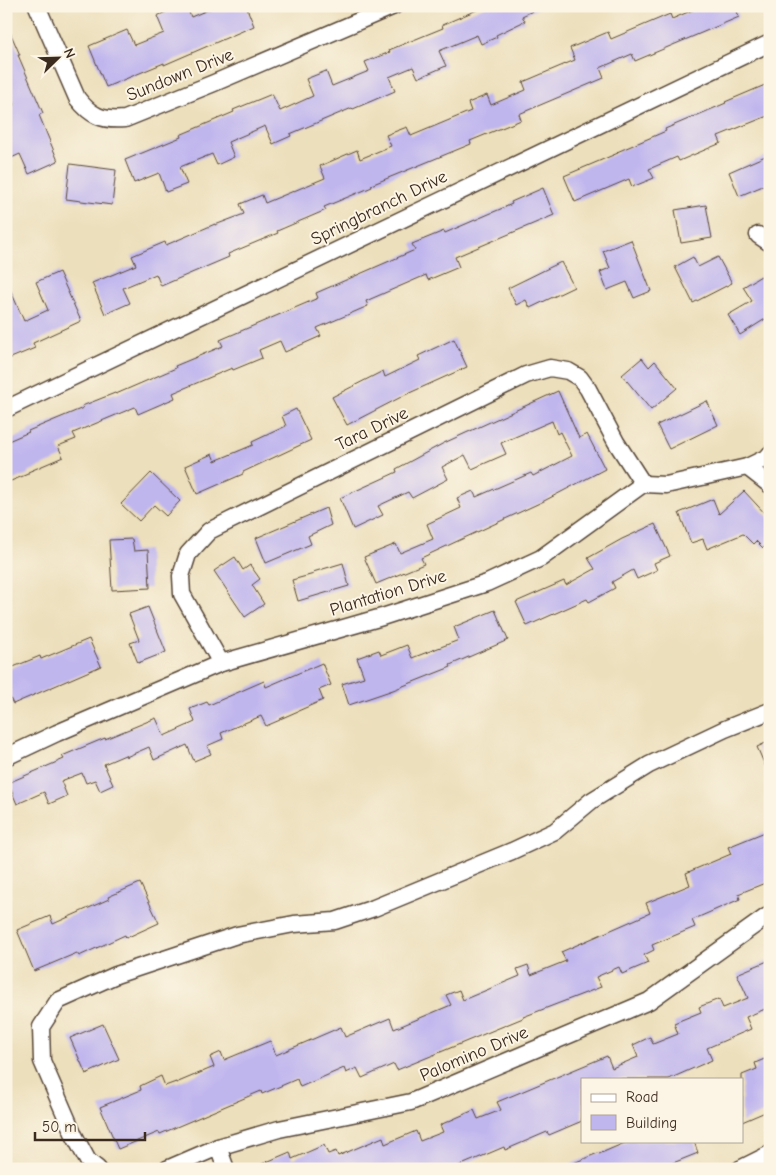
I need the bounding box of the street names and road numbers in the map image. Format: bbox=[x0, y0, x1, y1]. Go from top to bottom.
street label: Sundown Drive bbox=[123, 44, 237, 106]
street label: Springbranch Drive bbox=[307, 166, 451, 250]
street label: Tara Drive bbox=[332, 402, 412, 456]
street label: Plantation Drive bbox=[327, 565, 449, 621]
street label: Palomino Drive bbox=[417, 1022, 531, 1086]

